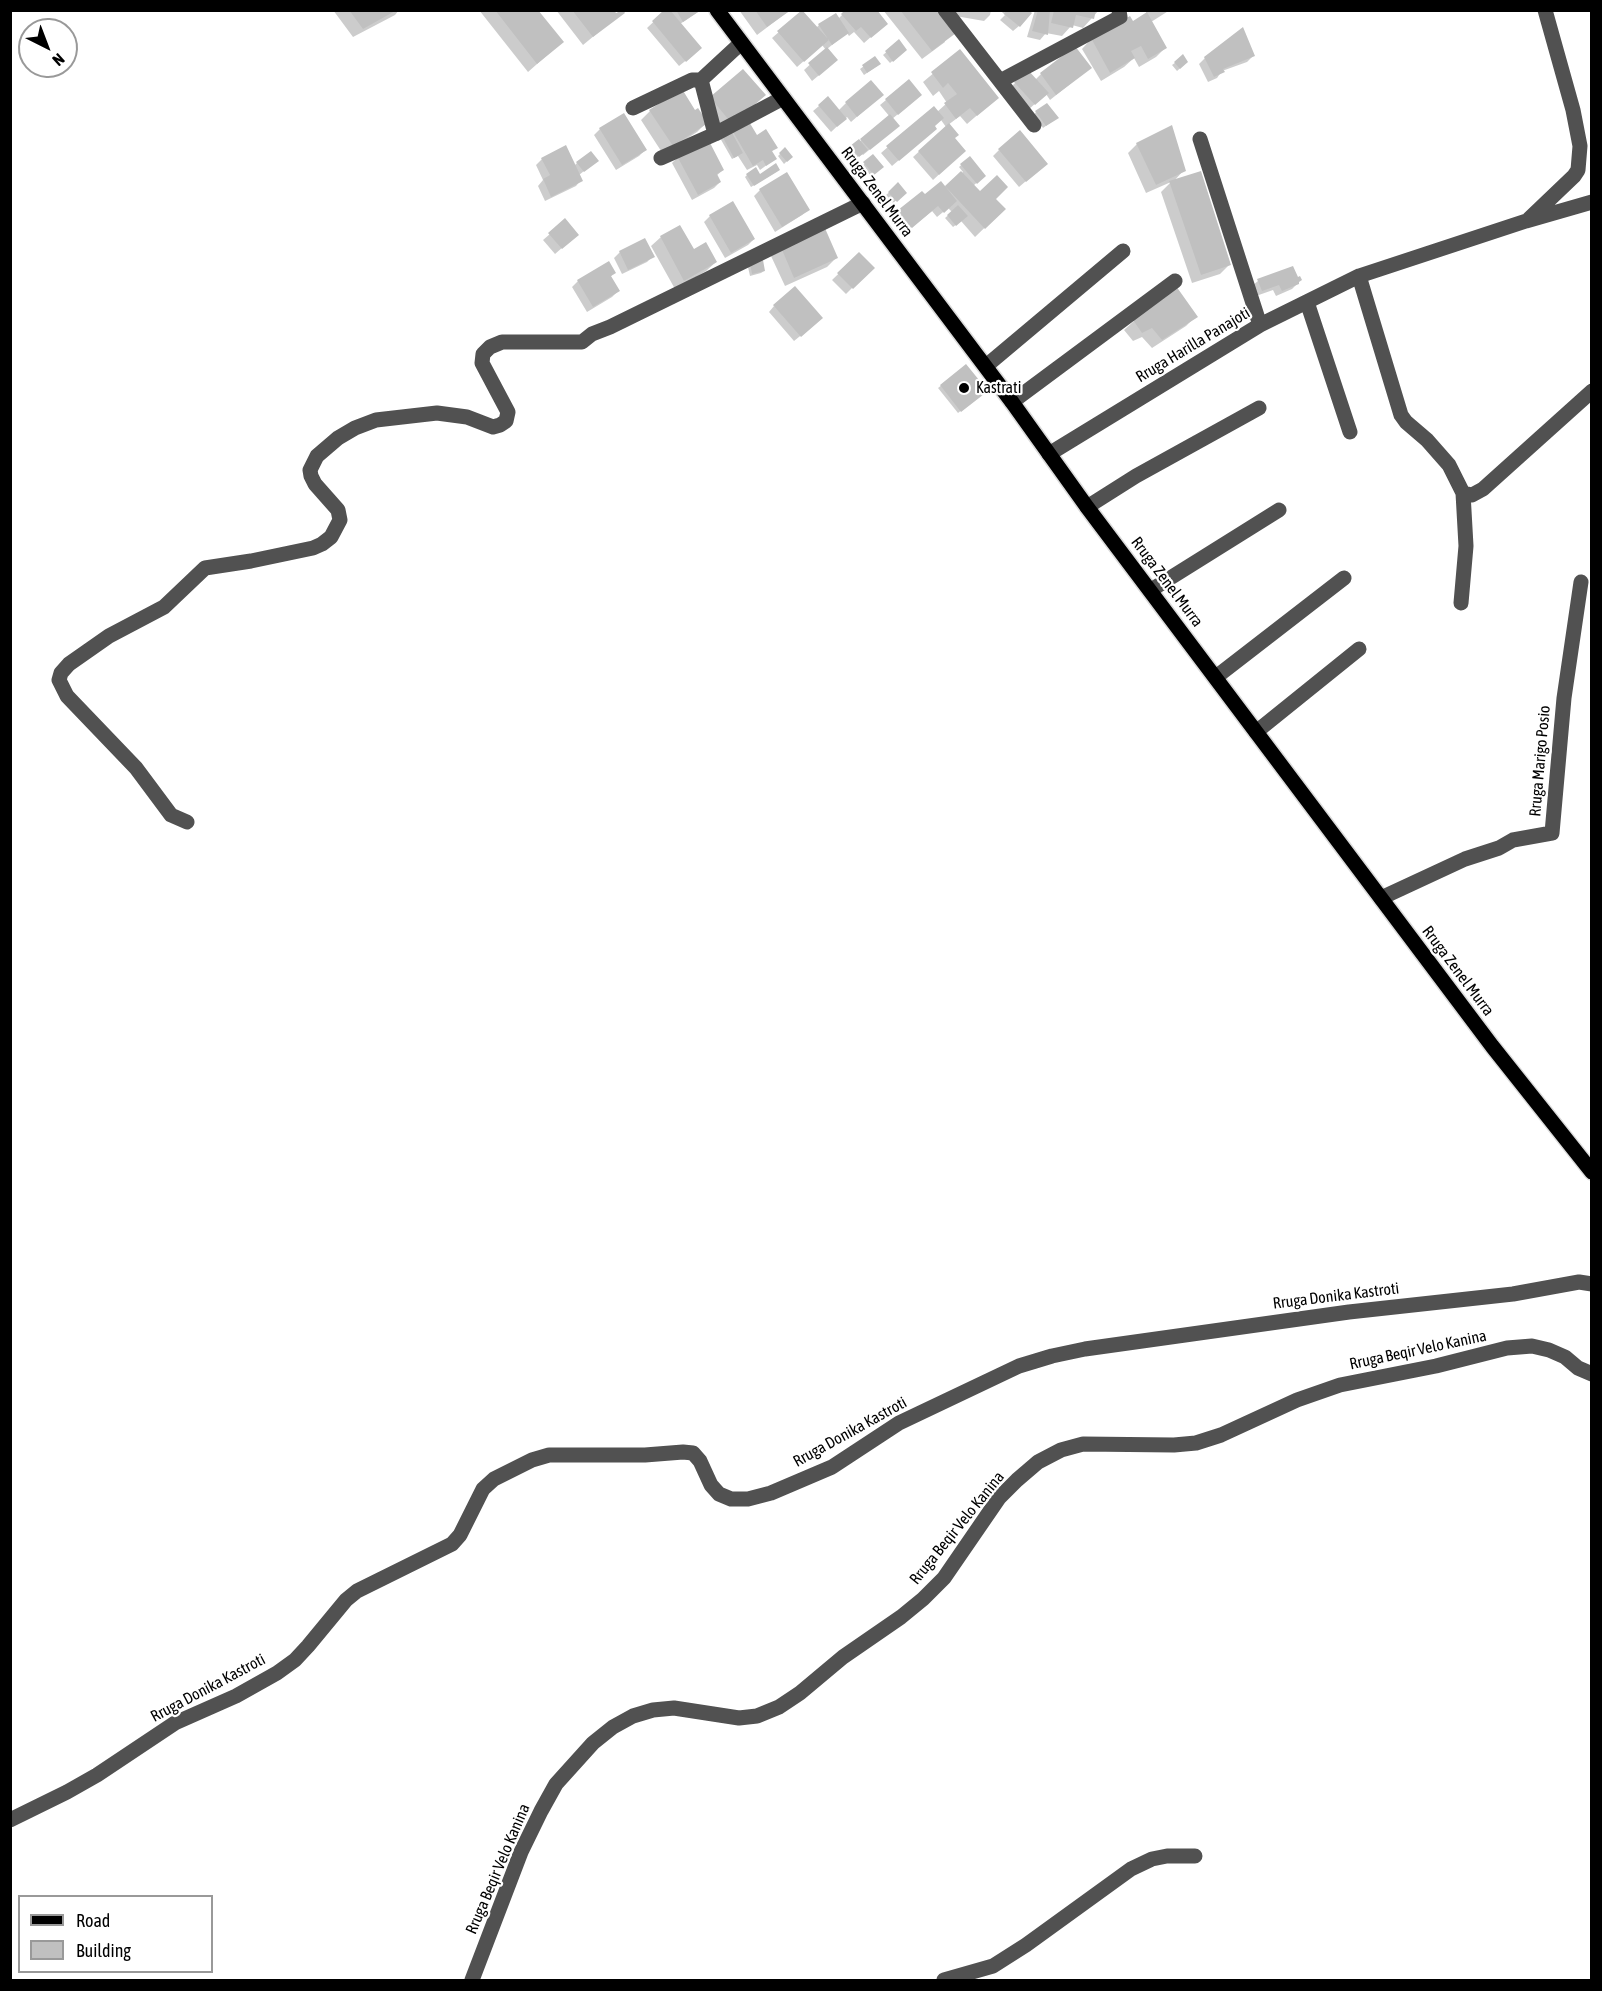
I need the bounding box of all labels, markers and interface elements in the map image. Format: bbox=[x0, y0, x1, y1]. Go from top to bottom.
north arrow bbox=[18, 18, 78, 78]
text: N bbox=[49, 50, 68, 70]
street label: Rruga Zenel Murra bbox=[837, 143, 917, 241]
street label: Rruga Harilla Panajoti bbox=[1133, 303, 1253, 387]
place label: Kastrati bbox=[976, 378, 1021, 398]
marker: Kastrati bbox=[957, 381, 971, 395]
street label: Rruga Zenel Murra bbox=[1127, 533, 1207, 631]
street label: Rruga Marigo Posio bbox=[1526, 705, 1554, 817]
street label: Rruga Zenel Murra bbox=[1418, 922, 1498, 1020]
street label: Rruga Donika Kastroti bbox=[1272, 1279, 1400, 1313]
street label: Rruga Beqir Velo Kanina bbox=[1348, 1326, 1488, 1374]
street label: Rruga Donika Kastroti bbox=[790, 1393, 910, 1471]
street label: Rruga Beqir Velo Kanina bbox=[906, 1468, 1008, 1588]
street label: Rruga Donika Kastroti bbox=[147, 1650, 269, 1726]
street label: Rruga Beqir Velo Kanina bbox=[462, 1801, 534, 1937]
legend bbox=[18, 1895, 213, 1973]
text: Road bbox=[76, 1910, 110, 1931]
text: Building bbox=[76, 1940, 131, 1961]

